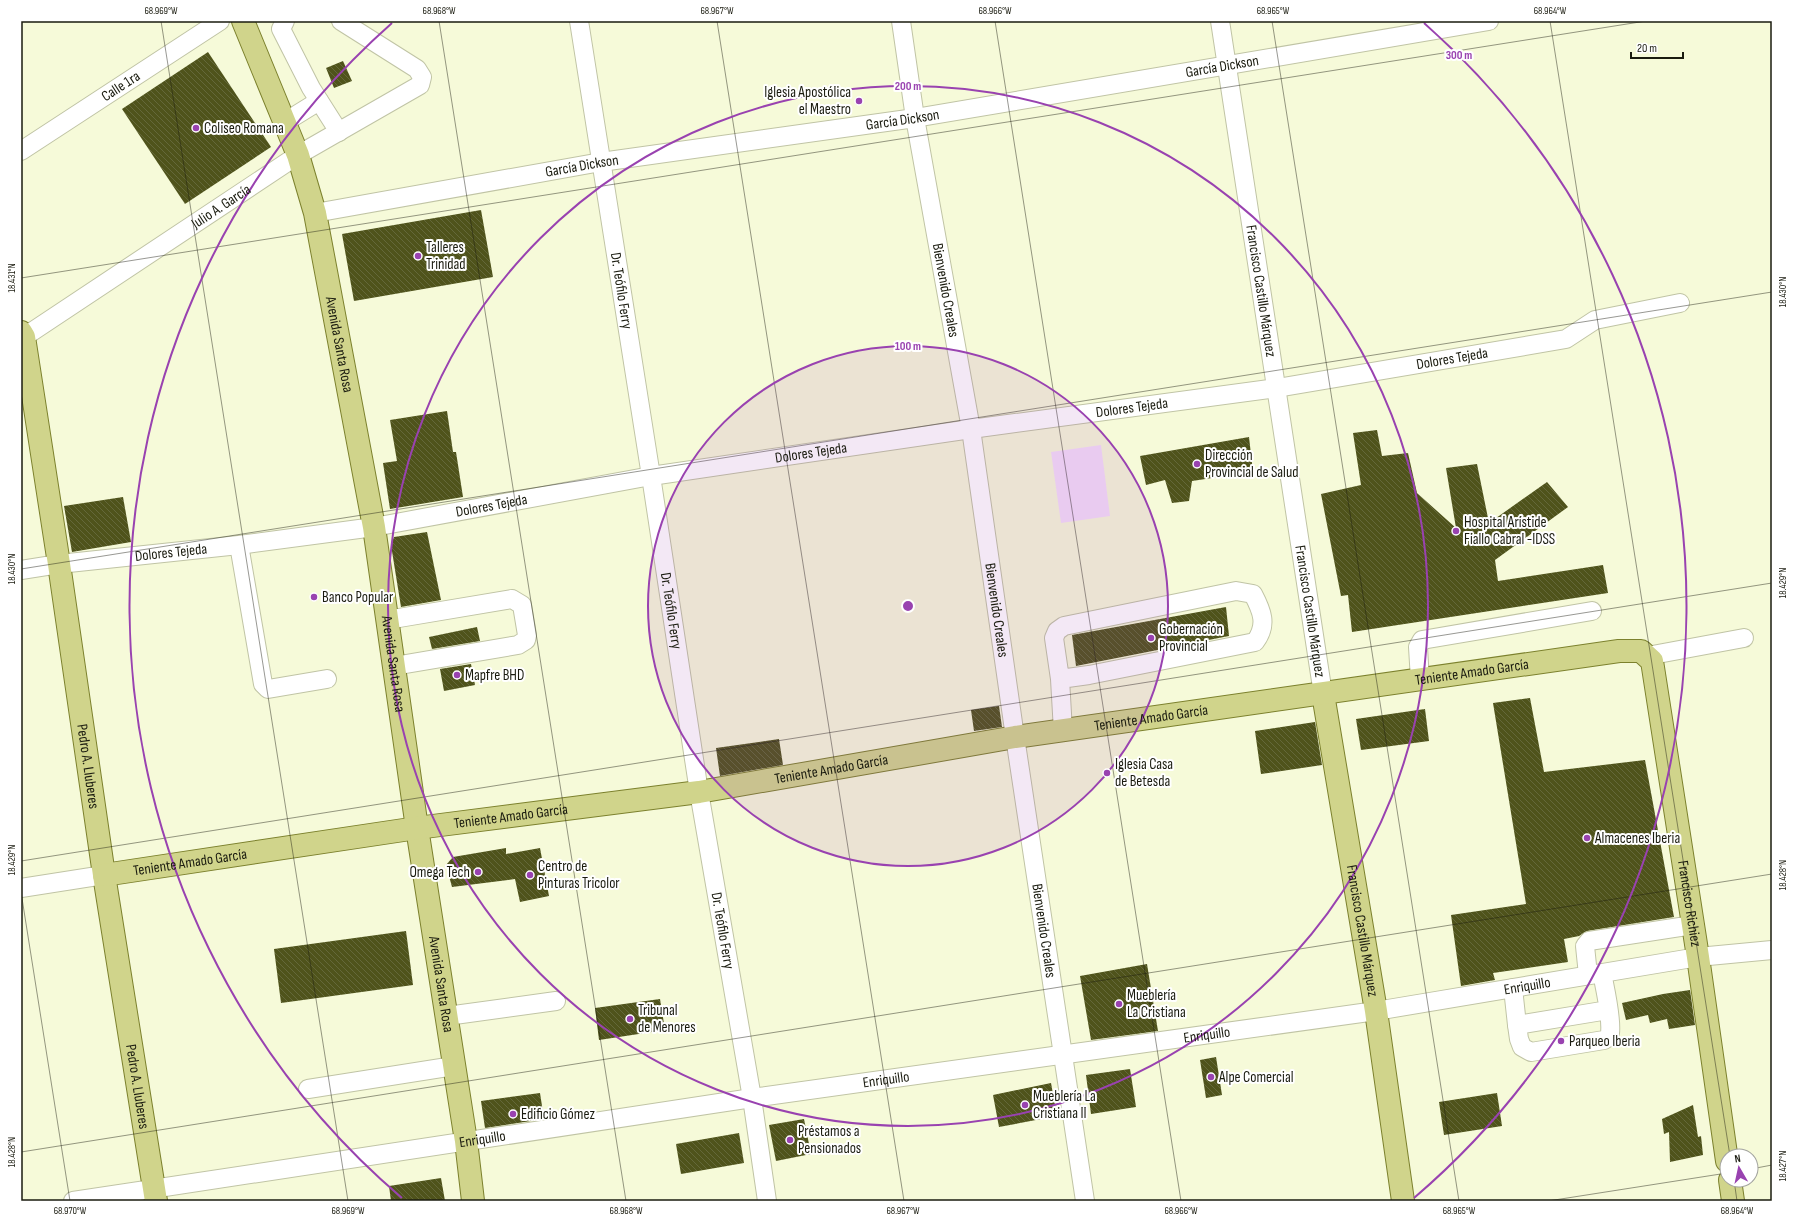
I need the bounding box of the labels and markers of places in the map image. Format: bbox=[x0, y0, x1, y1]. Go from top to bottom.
place label: Iglesia Apostólica el Maestro bbox=[764, 83, 851, 119]
marker: Iglesia Apostólica el Maestro bbox=[854, 96, 864, 106]
place label: Coliseo Romana bbox=[204, 119, 284, 138]
marker: Coliseo Romana bbox=[191, 123, 201, 133]
place label: Talleres Trinidad bbox=[426, 238, 466, 274]
marker: Talleres Trinidad bbox=[413, 251, 423, 261]
place label: Dirección Provincial de Salud bbox=[1205, 446, 1298, 482]
marker: Dirección Provincial de Salud bbox=[1192, 459, 1202, 469]
place label: Hospital Arístide Fiallo Cabral -IDSS bbox=[1464, 513, 1555, 549]
marker: Hospital Arístide Fiallo Cabral -IDSS bbox=[1451, 526, 1461, 536]
place label: Banco Popular bbox=[322, 588, 394, 607]
marker: Banco Popular bbox=[309, 592, 319, 602]
centre of rings bbox=[901, 599, 915, 613]
place label: Gobernación Provincial bbox=[1159, 620, 1223, 656]
marker: Gobernación Provincial bbox=[1146, 633, 1156, 643]
place label: Mapfre BHD bbox=[465, 666, 524, 685]
marker: Mapfre BHD bbox=[452, 670, 462, 680]
place label: Iglesia Casa de Betesda bbox=[1115, 755, 1173, 791]
marker: Iglesia Casa de Betesda bbox=[1102, 768, 1112, 778]
place label: Almacenes Iberia bbox=[1594, 829, 1680, 848]
marker: Almacenes Iberia bbox=[1582, 833, 1592, 843]
place label: Centro de Pinturas Tricolor bbox=[538, 857, 620, 893]
place label: Omega Tech bbox=[409, 863, 470, 882]
marker: Omega Tech bbox=[473, 867, 483, 877]
marker: Centro de Pinturas Tricolor bbox=[525, 870, 535, 880]
place label: Mueblería La Cristiana bbox=[1127, 986, 1186, 1022]
marker: Mueblería La Cristiana bbox=[1114, 999, 1124, 1009]
place label: Tribunal de Menores bbox=[638, 1001, 696, 1037]
marker: Tribunal de Menores bbox=[625, 1014, 635, 1024]
place label: Parqueo Iberia bbox=[1569, 1032, 1641, 1051]
marker: Parqueo Iberia bbox=[1556, 1036, 1566, 1046]
place label: Alpe Comercial bbox=[1218, 1068, 1293, 1087]
marker: Alpe Comercial bbox=[1206, 1072, 1216, 1082]
place label: Mueblería La Cristiana II bbox=[1033, 1087, 1096, 1123]
marker: Mueblería La Cristiana II bbox=[1020, 1100, 1030, 1110]
place label: Edificio Gómez bbox=[521, 1105, 595, 1124]
marker: Edificio Gómez bbox=[508, 1109, 518, 1119]
place label: Préstamos a Pensionados bbox=[798, 1122, 861, 1158]
marker: Préstamos a Pensionados bbox=[785, 1135, 795, 1145]

